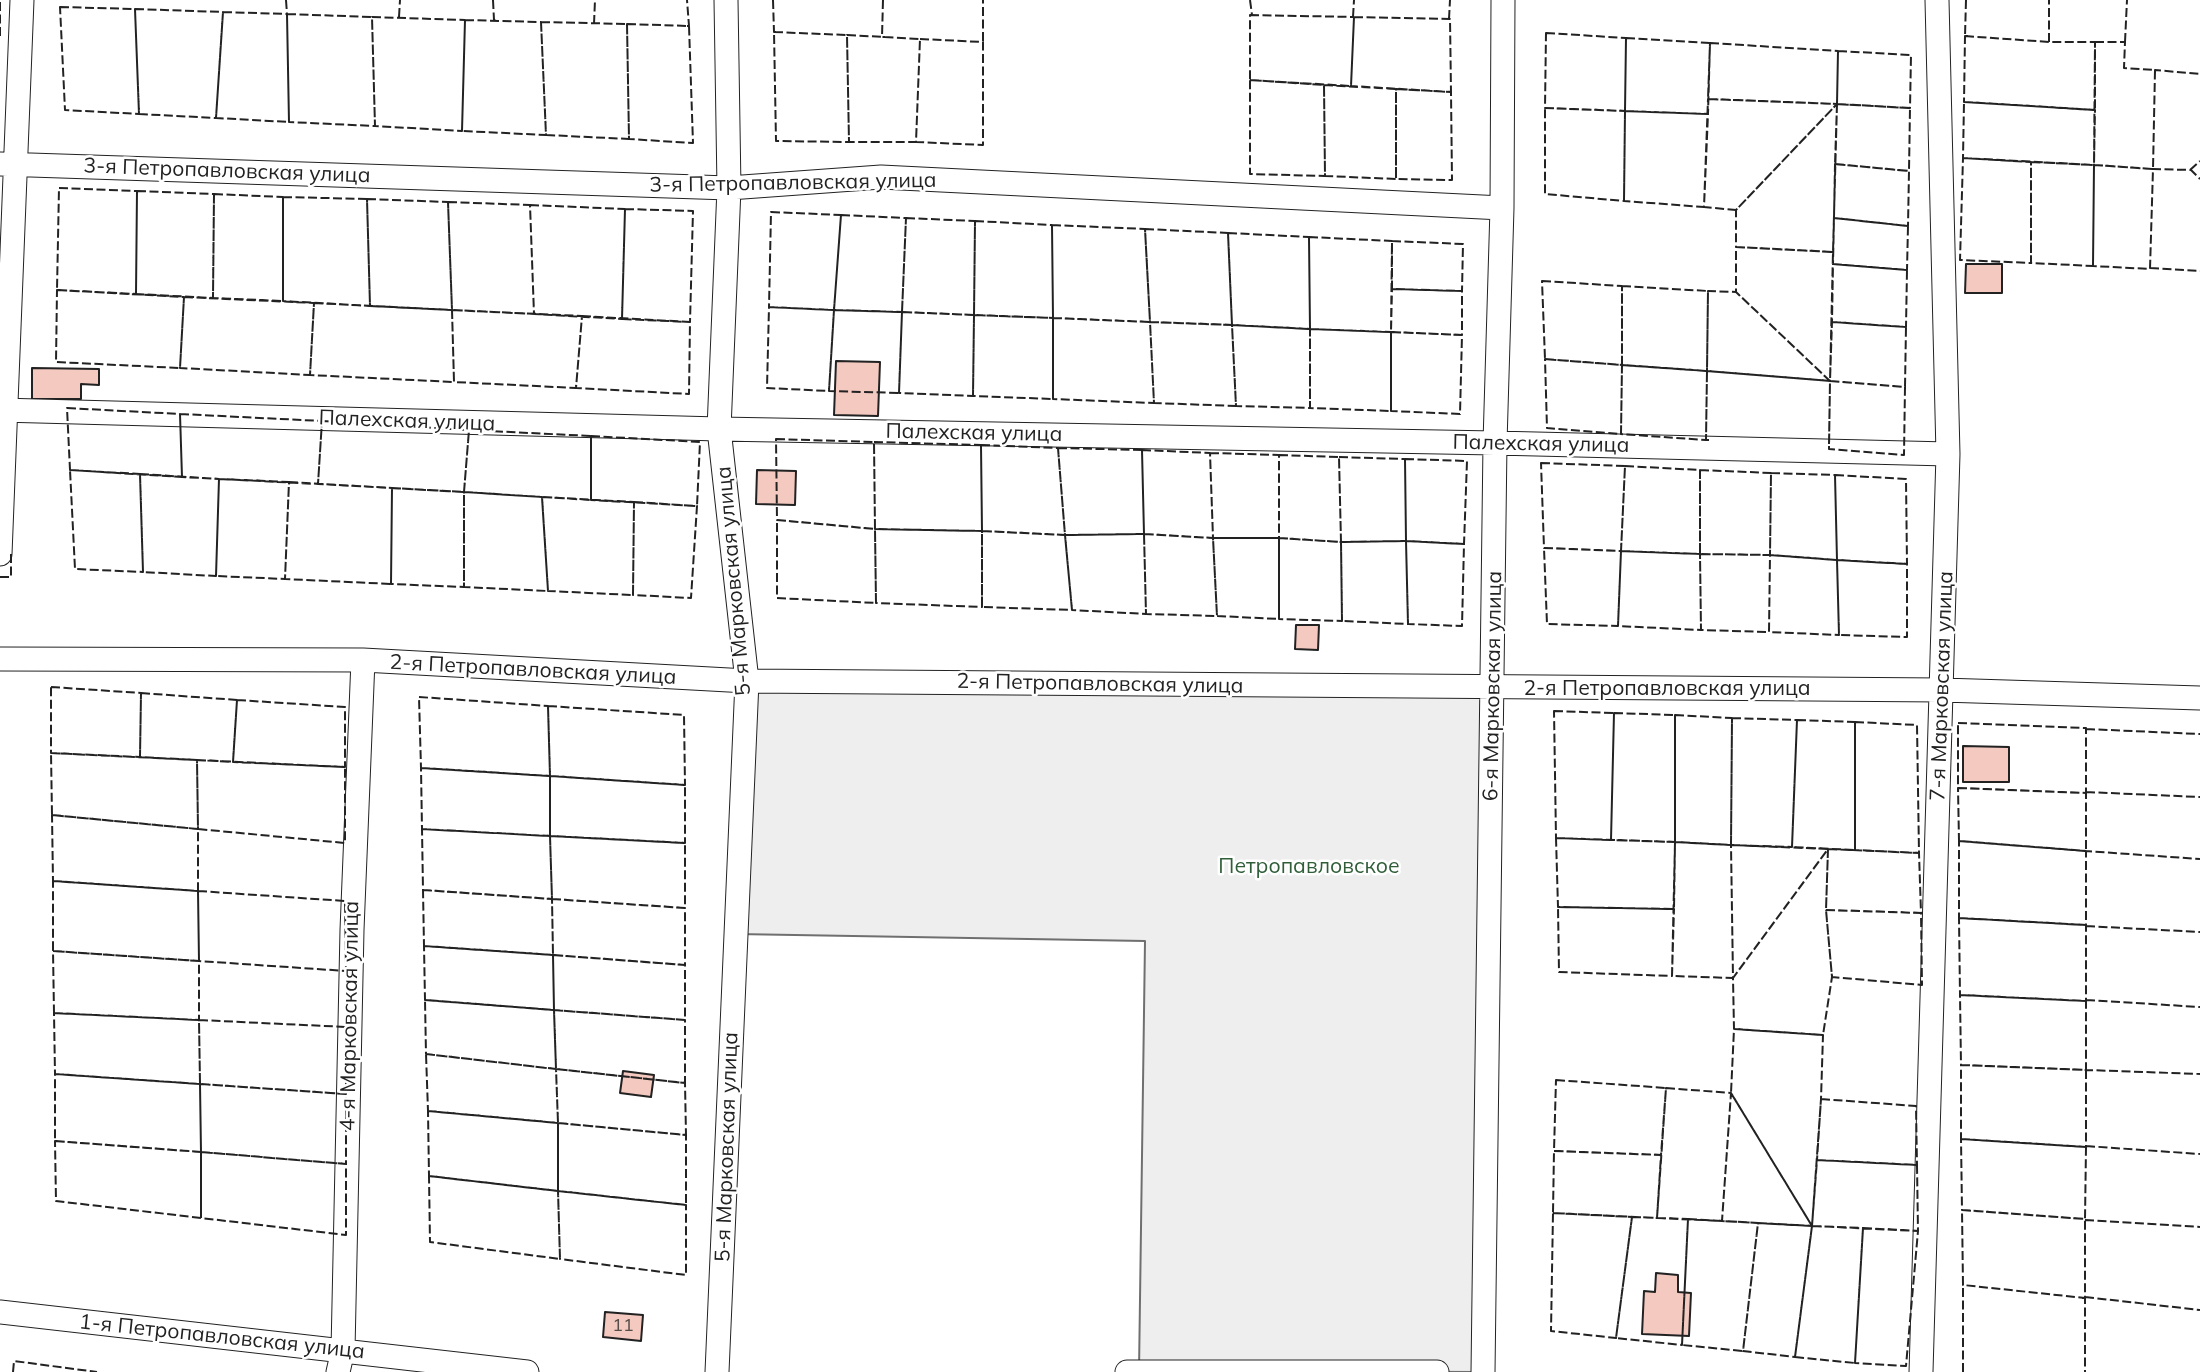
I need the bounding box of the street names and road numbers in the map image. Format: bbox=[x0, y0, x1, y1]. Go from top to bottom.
street label: 3-я Петропавловская улица bbox=[83, 153, 371, 189]
street label: 3-я Петропавловская улица bbox=[649, 168, 937, 198]
street label: Палехская улица bbox=[318, 405, 496, 437]
street label: Палехская улица bbox=[885, 419, 1063, 447]
street label: Палехская улица bbox=[1452, 430, 1630, 458]
street label: 5-я Марковская улица bbox=[711, 465, 757, 697]
street label: 7-я Марковская улица bbox=[1925, 570, 1959, 802]
street label: 6-я Марковская улица bbox=[1478, 571, 1508, 801]
street label: 2-я Петропавловская улица bbox=[389, 650, 677, 690]
street label: 2-я Петропавловская улица bbox=[956, 669, 1244, 699]
street label: 2-я Петропавловская улица bbox=[1523, 676, 1811, 702]
street label: 4-я Марковская улица bbox=[335, 901, 365, 1131]
street label: 5-я Марковская улица bbox=[710, 1031, 744, 1263]
street label: 1-я Петропавловская улица bbox=[78, 1309, 366, 1365]

